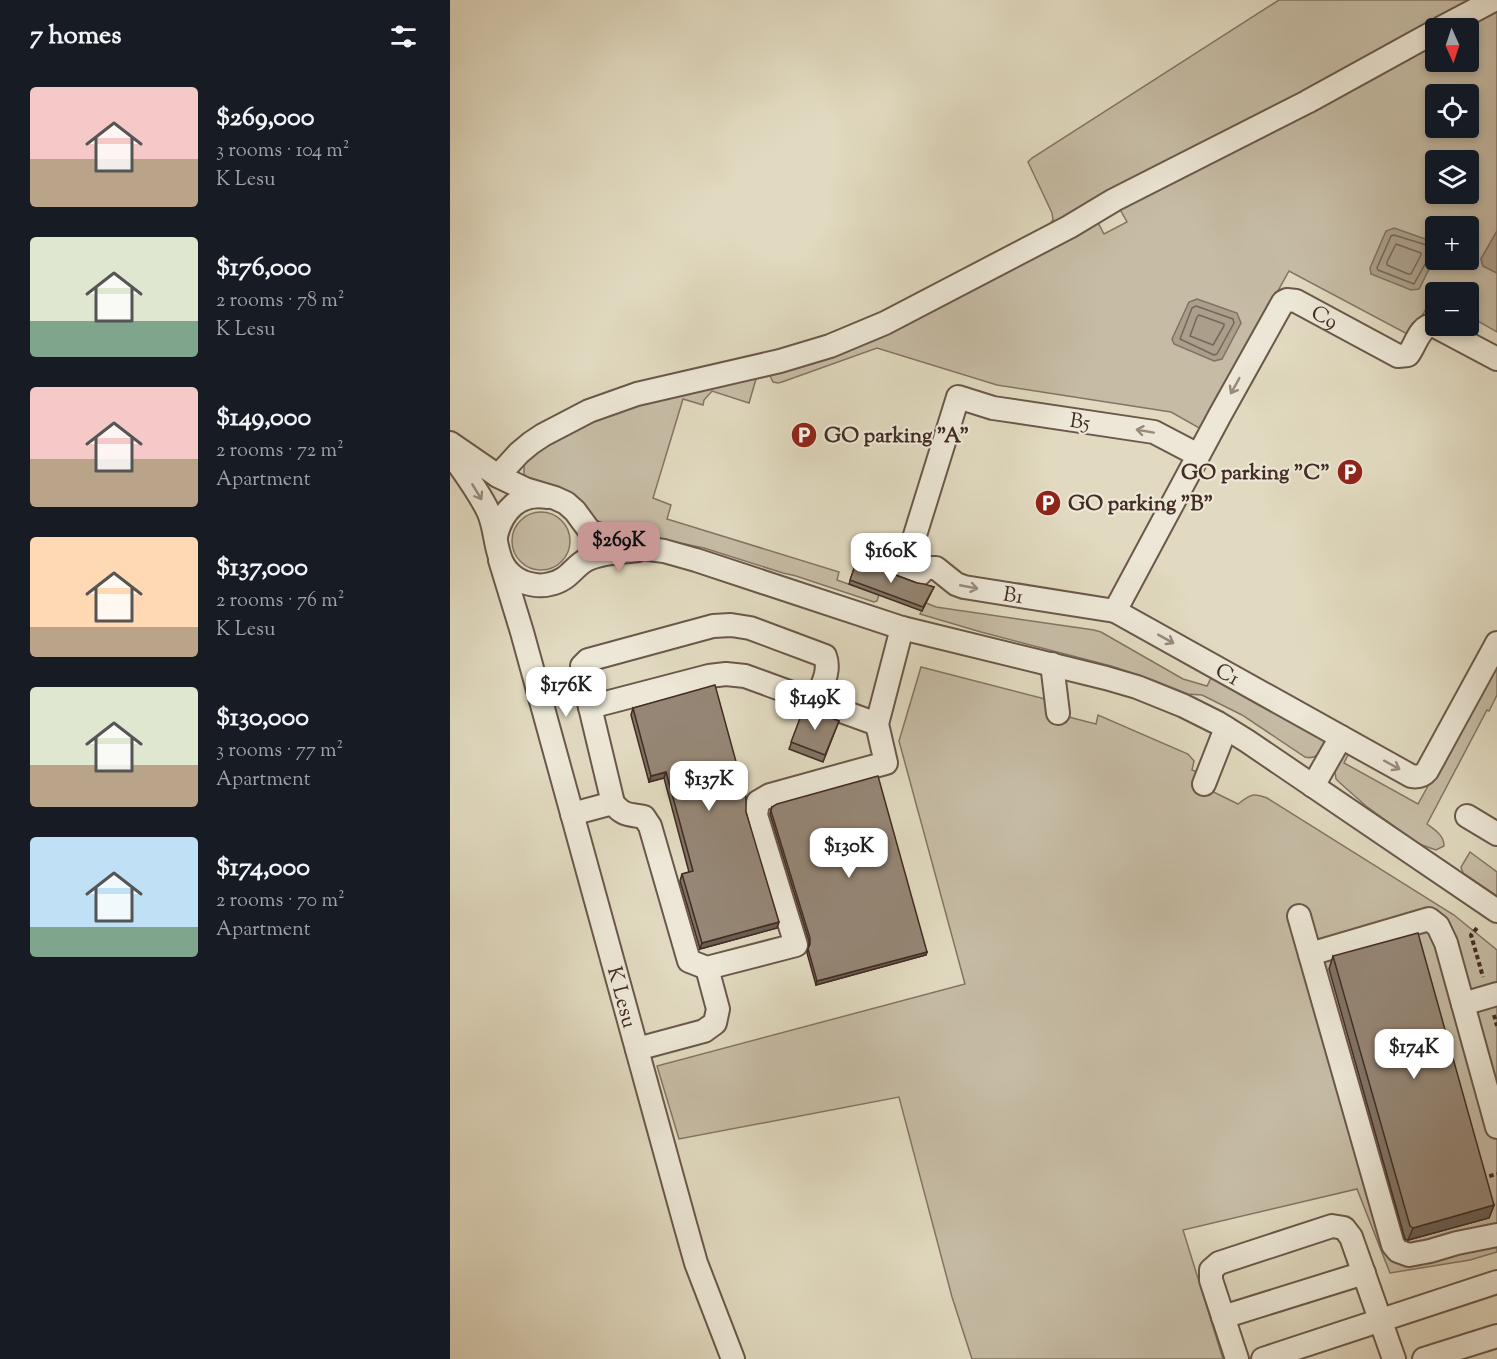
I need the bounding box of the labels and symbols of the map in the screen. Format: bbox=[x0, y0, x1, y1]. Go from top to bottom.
north arrow bbox=[1425, 18, 1479, 72]
street label: C9 bbox=[1305, 299, 1343, 338]
one-way arrow bbox=[1229, 377, 1241, 394]
street label: B5 bbox=[1068, 407, 1092, 439]
parking icon: GO parking "A" bbox=[789, 420, 819, 450]
place label: GO parking "A" bbox=[824, 422, 969, 452]
one-way arrow bbox=[1136, 425, 1156, 436]
parking icon: GO parking "C" bbox=[1335, 457, 1365, 487]
place label: GO parking "C" bbox=[1181, 459, 1330, 489]
one-way arrow bbox=[472, 483, 484, 500]
parking icon: GO parking "B" bbox=[1033, 488, 1063, 518]
place label: GO parking "B" bbox=[1068, 490, 1213, 520]
pin: $269K bbox=[577, 522, 661, 573]
pin: $160K bbox=[849, 533, 933, 584]
street label: B1 bbox=[1001, 580, 1026, 613]
one-way arrow bbox=[959, 582, 978, 593]
one-way arrow bbox=[1156, 634, 1174, 645]
street label: C1 bbox=[1209, 657, 1245, 695]
pin: $176K bbox=[524, 667, 608, 718]
pin: $149K bbox=[773, 680, 857, 731]
one-way arrow bbox=[1383, 760, 1400, 772]
pin: $137K bbox=[667, 761, 751, 812]
pin: $130K bbox=[807, 828, 891, 879]
street label: K Lesu bbox=[598, 964, 643, 1032]
pin: $174K bbox=[1372, 1029, 1456, 1080]

